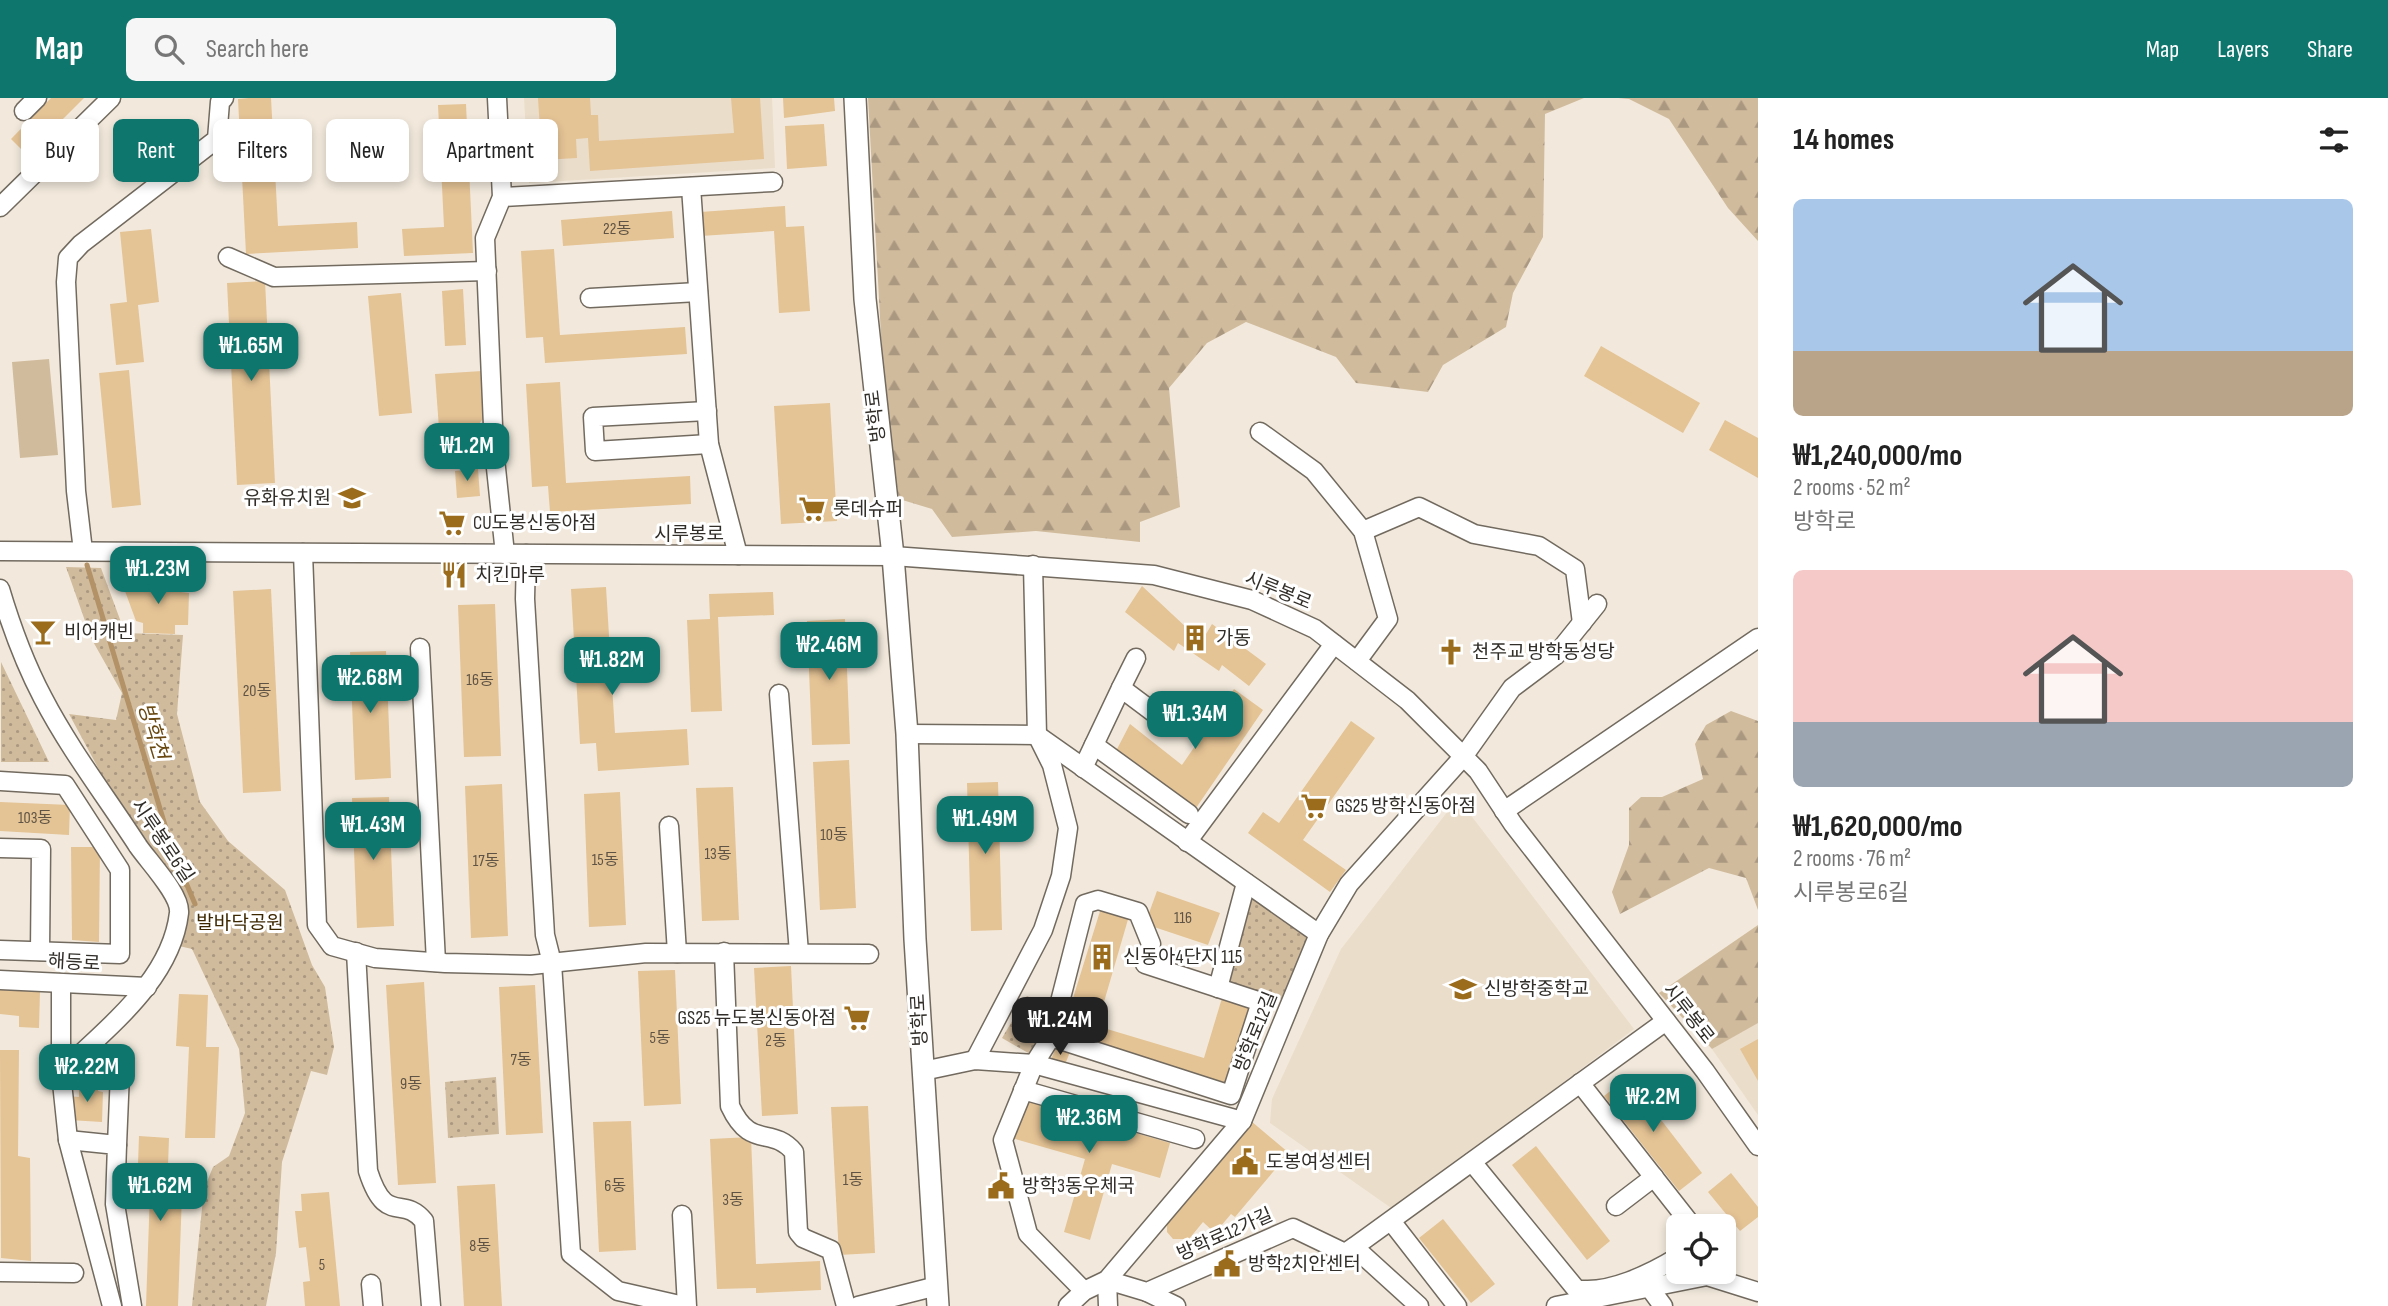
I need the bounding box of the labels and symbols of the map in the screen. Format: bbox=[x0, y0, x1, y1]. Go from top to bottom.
house number: 22동 bbox=[603, 220, 631, 239]
pin: ₩1.65M bbox=[194, 324, 308, 383]
street label: 방학로 bbox=[861, 389, 891, 443]
pin: ₩1.2M bbox=[418, 424, 516, 483]
school or university icon: 유화유치원 bbox=[337, 483, 367, 513]
place label: 유화유치원 bbox=[244, 487, 331, 510]
supermarket icon: 롯데슈퍼 bbox=[797, 494, 827, 524]
place label: 롯데슈퍼 bbox=[833, 498, 903, 521]
supermarket icon: CU도봉신동아점 bbox=[437, 508, 467, 538]
place label: CU도봉신동아점 bbox=[473, 512, 597, 535]
street label: 시루봉로 bbox=[654, 523, 724, 546]
pin: ₩1.23M bbox=[101, 546, 215, 606]
restaurant icon: 치킨마루 bbox=[439, 560, 469, 590]
place label: 치킨마루 bbox=[475, 564, 545, 587]
street label: 시루봉로 bbox=[1241, 567, 1315, 615]
bar icon: 비어캐빈 bbox=[28, 617, 58, 647]
place label: 비어캐빈 bbox=[64, 621, 134, 644]
pin: ₩2.46M bbox=[772, 622, 886, 682]
building icon: 가동 bbox=[1180, 623, 1210, 653]
place label: 가동 bbox=[1216, 627, 1251, 650]
church icon: 천주교 방학동성당 bbox=[1436, 637, 1466, 667]
pin: ₩1.82M bbox=[555, 638, 669, 697]
place label: 천주교 방학동성당 bbox=[1472, 641, 1615, 664]
pin: ₩2.68M bbox=[313, 656, 427, 715]
house number: 16동 bbox=[466, 671, 494, 690]
house number: 20동 bbox=[243, 682, 272, 701]
pin: ₩1.34M bbox=[1138, 692, 1252, 751]
water label: 방학천 bbox=[133, 700, 174, 765]
supermarket icon: GS25 방학신동아점 bbox=[1299, 791, 1329, 821]
street label: 시루봉로6길 bbox=[126, 795, 198, 887]
place label: GS25 방학신동아점 bbox=[1335, 795, 1476, 818]
pin: ₩1.49M bbox=[928, 796, 1042, 856]
pin: ₩1.43M bbox=[316, 802, 430, 862]
house number: 103동 bbox=[18, 809, 52, 828]
house number: 10동 bbox=[820, 826, 848, 845]
house number: 13동 bbox=[704, 845, 732, 864]
house number: 15동 bbox=[592, 851, 619, 870]
house number: 17동 bbox=[473, 852, 500, 871]
house number: 116 bbox=[1174, 909, 1192, 928]
park label: 발바닥공원 bbox=[196, 912, 284, 935]
building icon: 신동아4단지 115 bbox=[1087, 942, 1117, 972]
place label: 신동아4단지 115 bbox=[1123, 946, 1242, 969]
street label: 해등로 bbox=[47, 950, 101, 976]
school or university icon: 신방학중학교 bbox=[1448, 974, 1478, 1004]
place label: 신방학중학교 bbox=[1484, 978, 1589, 1001]
street label: 시루봉로 bbox=[1657, 979, 1719, 1049]
street label: 방학로12길 bbox=[1229, 988, 1283, 1076]
street label: 방학로 bbox=[907, 993, 933, 1047]
pin: ₩1.24M bbox=[1003, 998, 1117, 1057]
supermarket icon: GS25 뉴도봉신동아점 bbox=[842, 1003, 872, 1033]
place label: GS25 뉴도봉신동아점 bbox=[678, 1007, 836, 1030]
house number: 5동 bbox=[649, 1029, 671, 1048]
house number: 2동 bbox=[765, 1032, 787, 1051]
pin: ₩2.22M bbox=[30, 1044, 144, 1104]
house number: 7동 bbox=[510, 1051, 532, 1070]
pin: ₩2.2M bbox=[1604, 1074, 1702, 1134]
house number: 9동 bbox=[400, 1075, 422, 1094]
pin: ₩2.36M bbox=[1032, 1096, 1146, 1155]
public building icon: 도봉여성센터 bbox=[1230, 1147, 1260, 1177]
place label: 도봉여성센터 bbox=[1266, 1151, 1371, 1174]
pin: ₩1.62M bbox=[103, 1164, 217, 1223]
house number: 1동 bbox=[843, 1171, 863, 1190]
public building icon: 방학3동우체국 bbox=[986, 1171, 1016, 1201]
place label: 방학3동우체국 bbox=[1022, 1175, 1135, 1198]
house number: 6동 bbox=[604, 1177, 626, 1196]
house number: 3동 bbox=[722, 1191, 744, 1210]
street label: 방학로12가길 bbox=[1174, 1204, 1276, 1266]
house number: 8동 bbox=[469, 1237, 491, 1256]
public building icon: 방학2치안센터 bbox=[1212, 1249, 1242, 1279]
place label: 방학2치안센터 bbox=[1248, 1253, 1361, 1276]
house number: 5 bbox=[319, 1256, 325, 1275]

